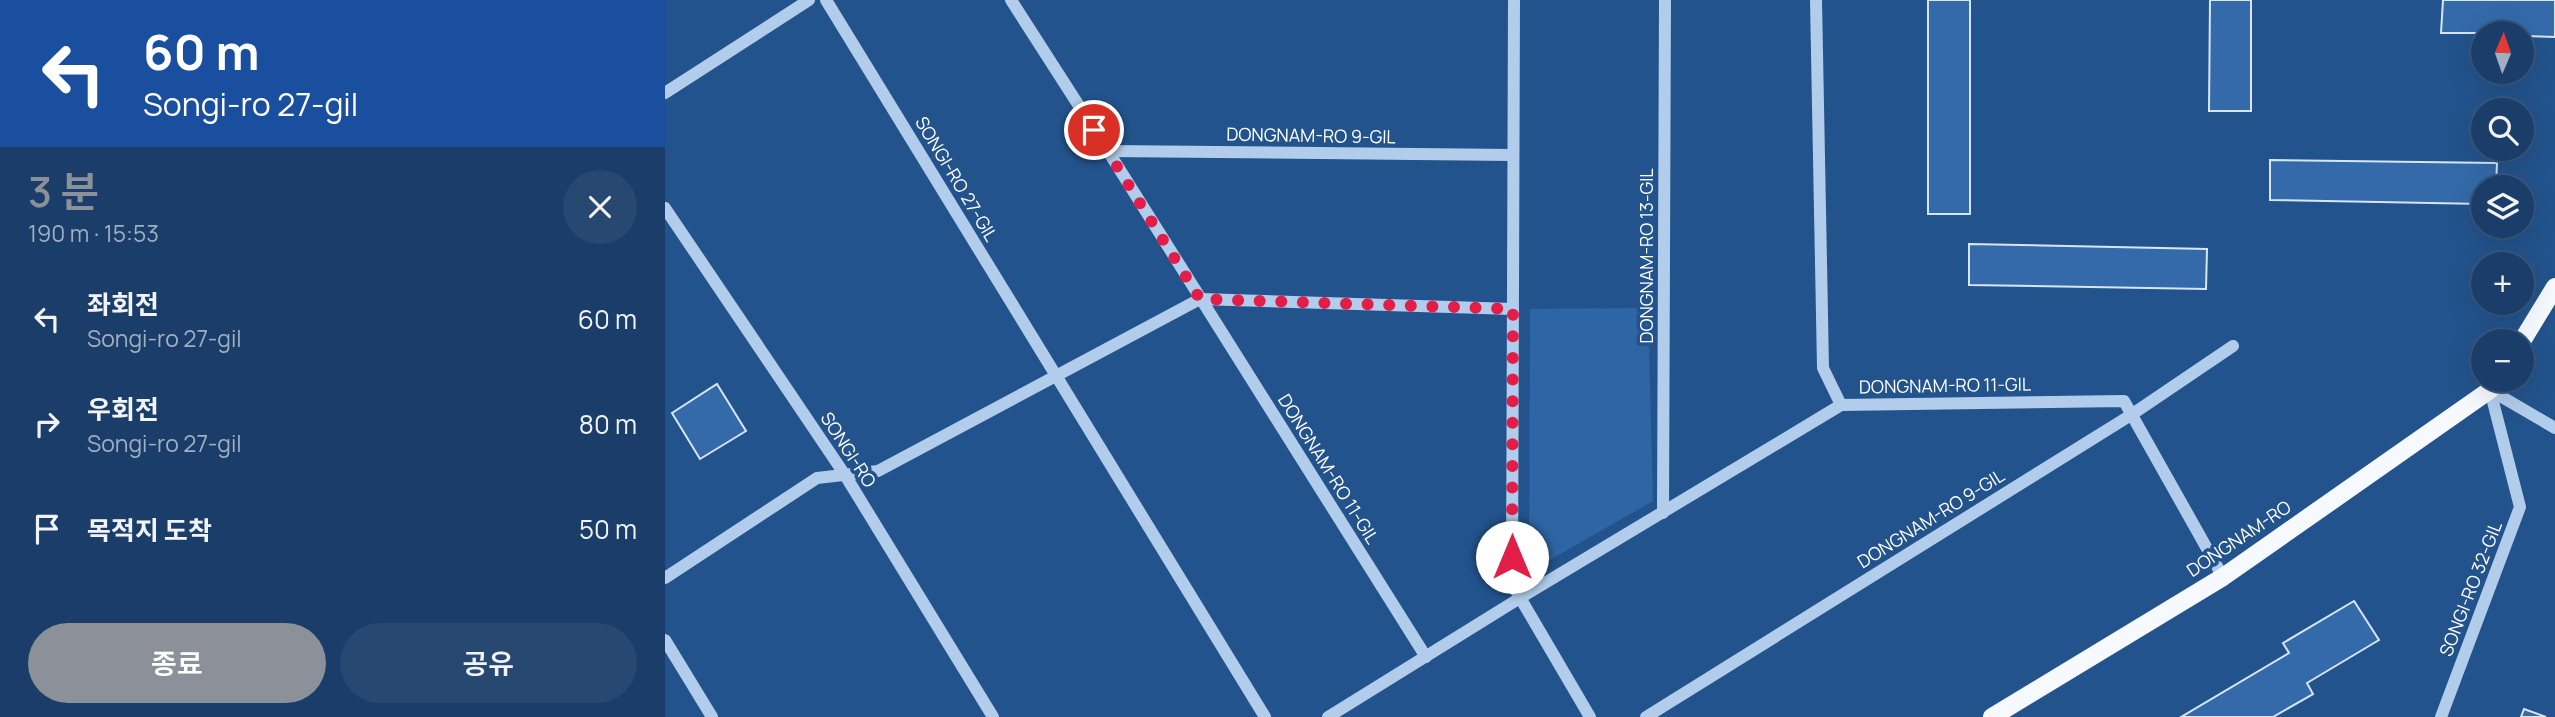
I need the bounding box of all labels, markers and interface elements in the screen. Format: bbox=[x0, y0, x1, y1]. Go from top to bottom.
text: 60 m bbox=[143, 18, 260, 85]
north arrow bbox=[2471, 21, 2534, 84]
map controls bbox=[2471, 21, 2534, 392]
icon: left bbox=[28, 28, 119, 119]
text: Songi-ro 27-gil bbox=[143, 82, 358, 126]
button: search bbox=[2471, 98, 2534, 161]
pin bbox=[1064, 100, 1124, 160]
icon: arrive bbox=[1075, 111, 1113, 149]
street label: SONGI-RO 27-GIL bbox=[910, 112, 1004, 245]
street label: DONGNAM-RO 9-GIL bbox=[1226, 122, 1396, 148]
text: 3 분 bbox=[28, 162, 99, 220]
street label: DONGNAM-RO 13-GIL bbox=[1634, 168, 1658, 344]
button: close bbox=[563, 170, 637, 244]
button: layers bbox=[2471, 175, 2534, 238]
text: 190 m · 15:53 bbox=[28, 217, 159, 249]
button: + bbox=[2471, 252, 2534, 315]
text: 좌회전 bbox=[87, 286, 159, 322]
icon: left bbox=[28, 300, 66, 338]
text: 60 m bbox=[578, 301, 637, 337]
text: Songi-ro 27-gil bbox=[87, 322, 242, 354]
button: − bbox=[2471, 329, 2534, 392]
street label: DONGNAM-RO 11-GIL bbox=[1859, 371, 2031, 399]
street label: DONGNAM-RO 11-GIL bbox=[1273, 389, 1385, 548]
text: 우회전 bbox=[87, 391, 159, 427]
icon: right bbox=[28, 405, 66, 443]
text: 80 m bbox=[579, 406, 637, 442]
street label: SONGI-RO bbox=[816, 407, 882, 492]
text: Songi-ro 27-gil bbox=[87, 427, 242, 459]
street label: DONGNAM-RO 9-GIL bbox=[1852, 463, 2009, 573]
street label: DONGNAM-RO bbox=[2182, 494, 2295, 582]
icon: arrive bbox=[28, 510, 66, 548]
text: 50 m bbox=[579, 511, 637, 547]
text: 목적지 도착 bbox=[87, 512, 212, 548]
street label: SONGI-RO 32-GIL bbox=[2433, 518, 2507, 660]
position arrow bbox=[1475, 520, 1549, 594]
button: 종료 bbox=[28, 623, 326, 703]
button: 공유 bbox=[340, 623, 637, 703]

